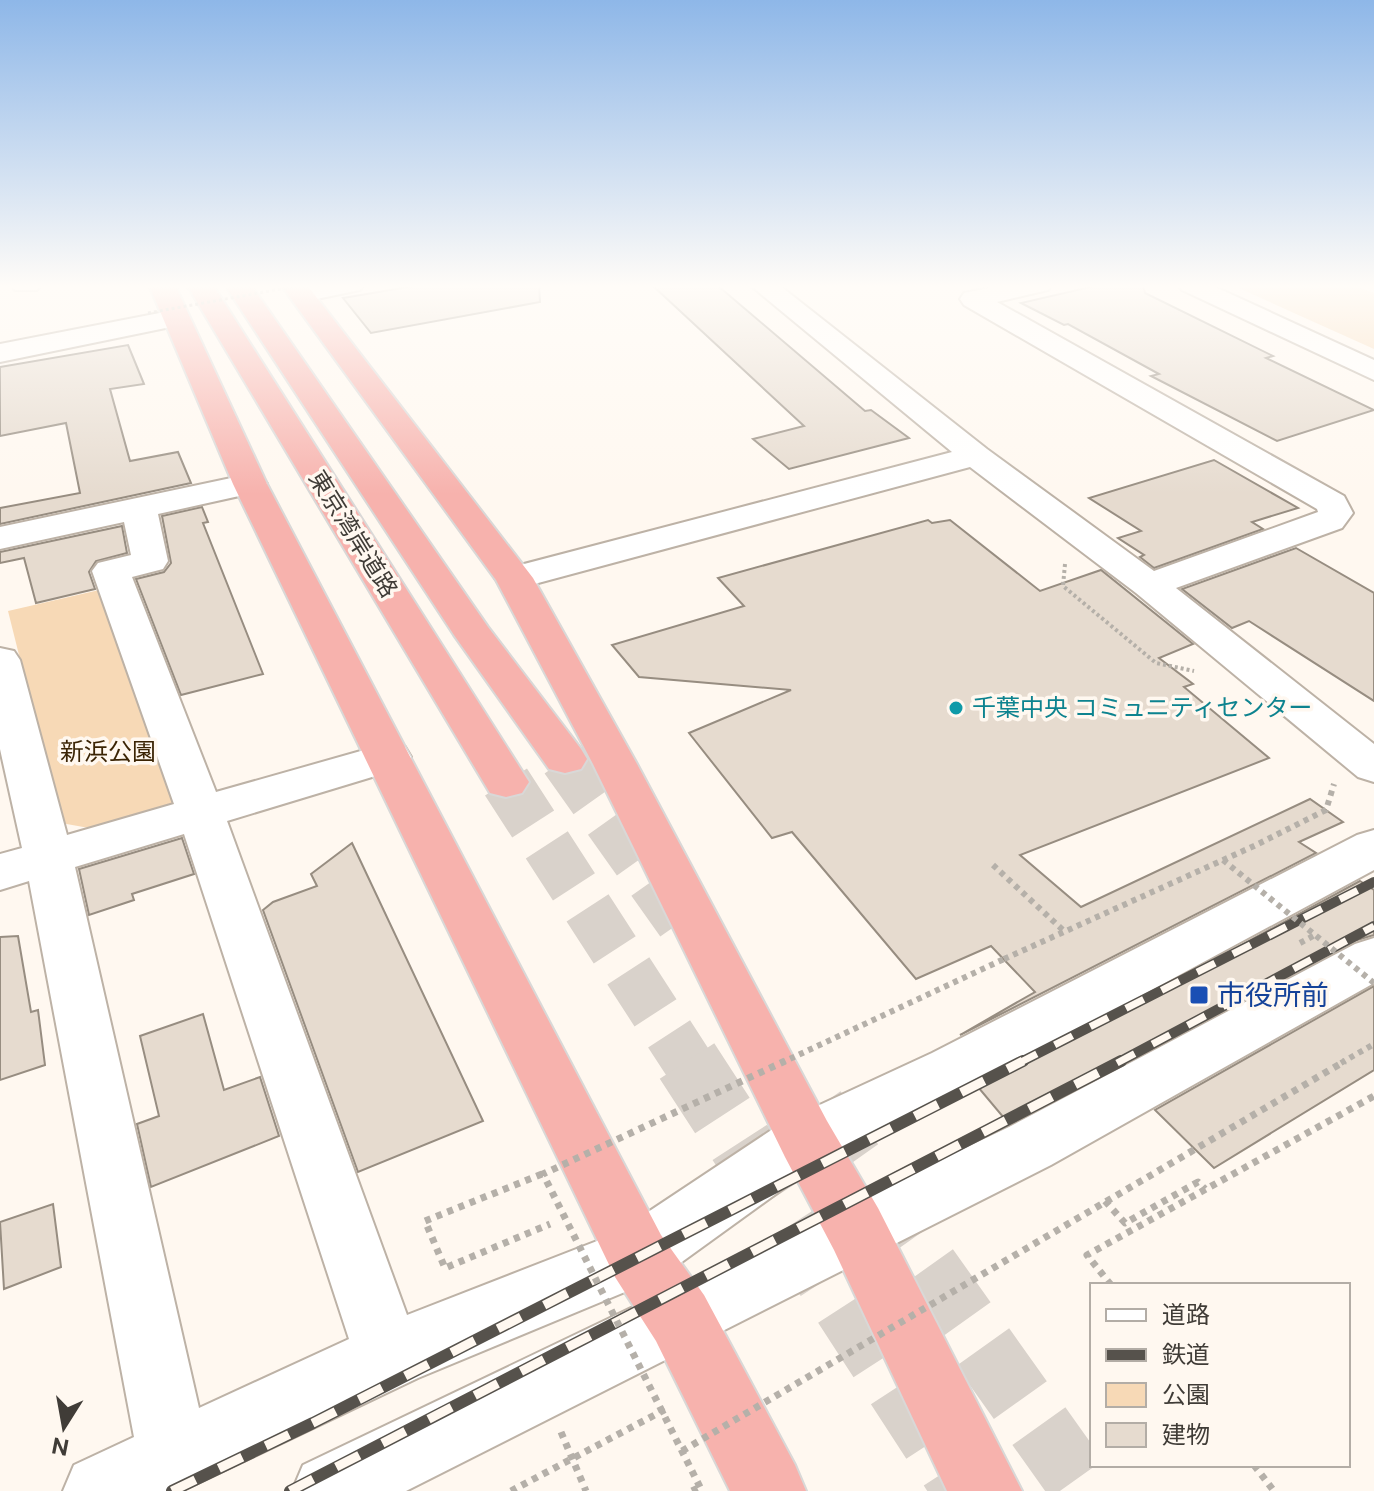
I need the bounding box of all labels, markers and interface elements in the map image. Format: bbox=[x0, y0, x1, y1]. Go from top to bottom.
street label: 東京湾岸道路 bbox=[304, 465, 404, 602]
place label: 千葉中央 コミュニティセンター bbox=[972, 693, 1312, 721]
marker: 千葉中央 コミュニティセンター bbox=[947, 699, 965, 717]
park label: 新浜公園 bbox=[60, 737, 156, 765]
place label: 市役所前 bbox=[1217, 978, 1329, 1011]
marker: 市役所前 bbox=[1188, 984, 1210, 1006]
legend bbox=[1090, 1283, 1350, 1467]
text: 道路 bbox=[1162, 1300, 1210, 1328]
text: 鉄道 bbox=[1162, 1340, 1210, 1368]
text: 公園 bbox=[1162, 1380, 1210, 1408]
north arrow bbox=[24, 1387, 104, 1467]
text: 建物 bbox=[1162, 1420, 1210, 1448]
text: N bbox=[49, 1432, 71, 1461]

